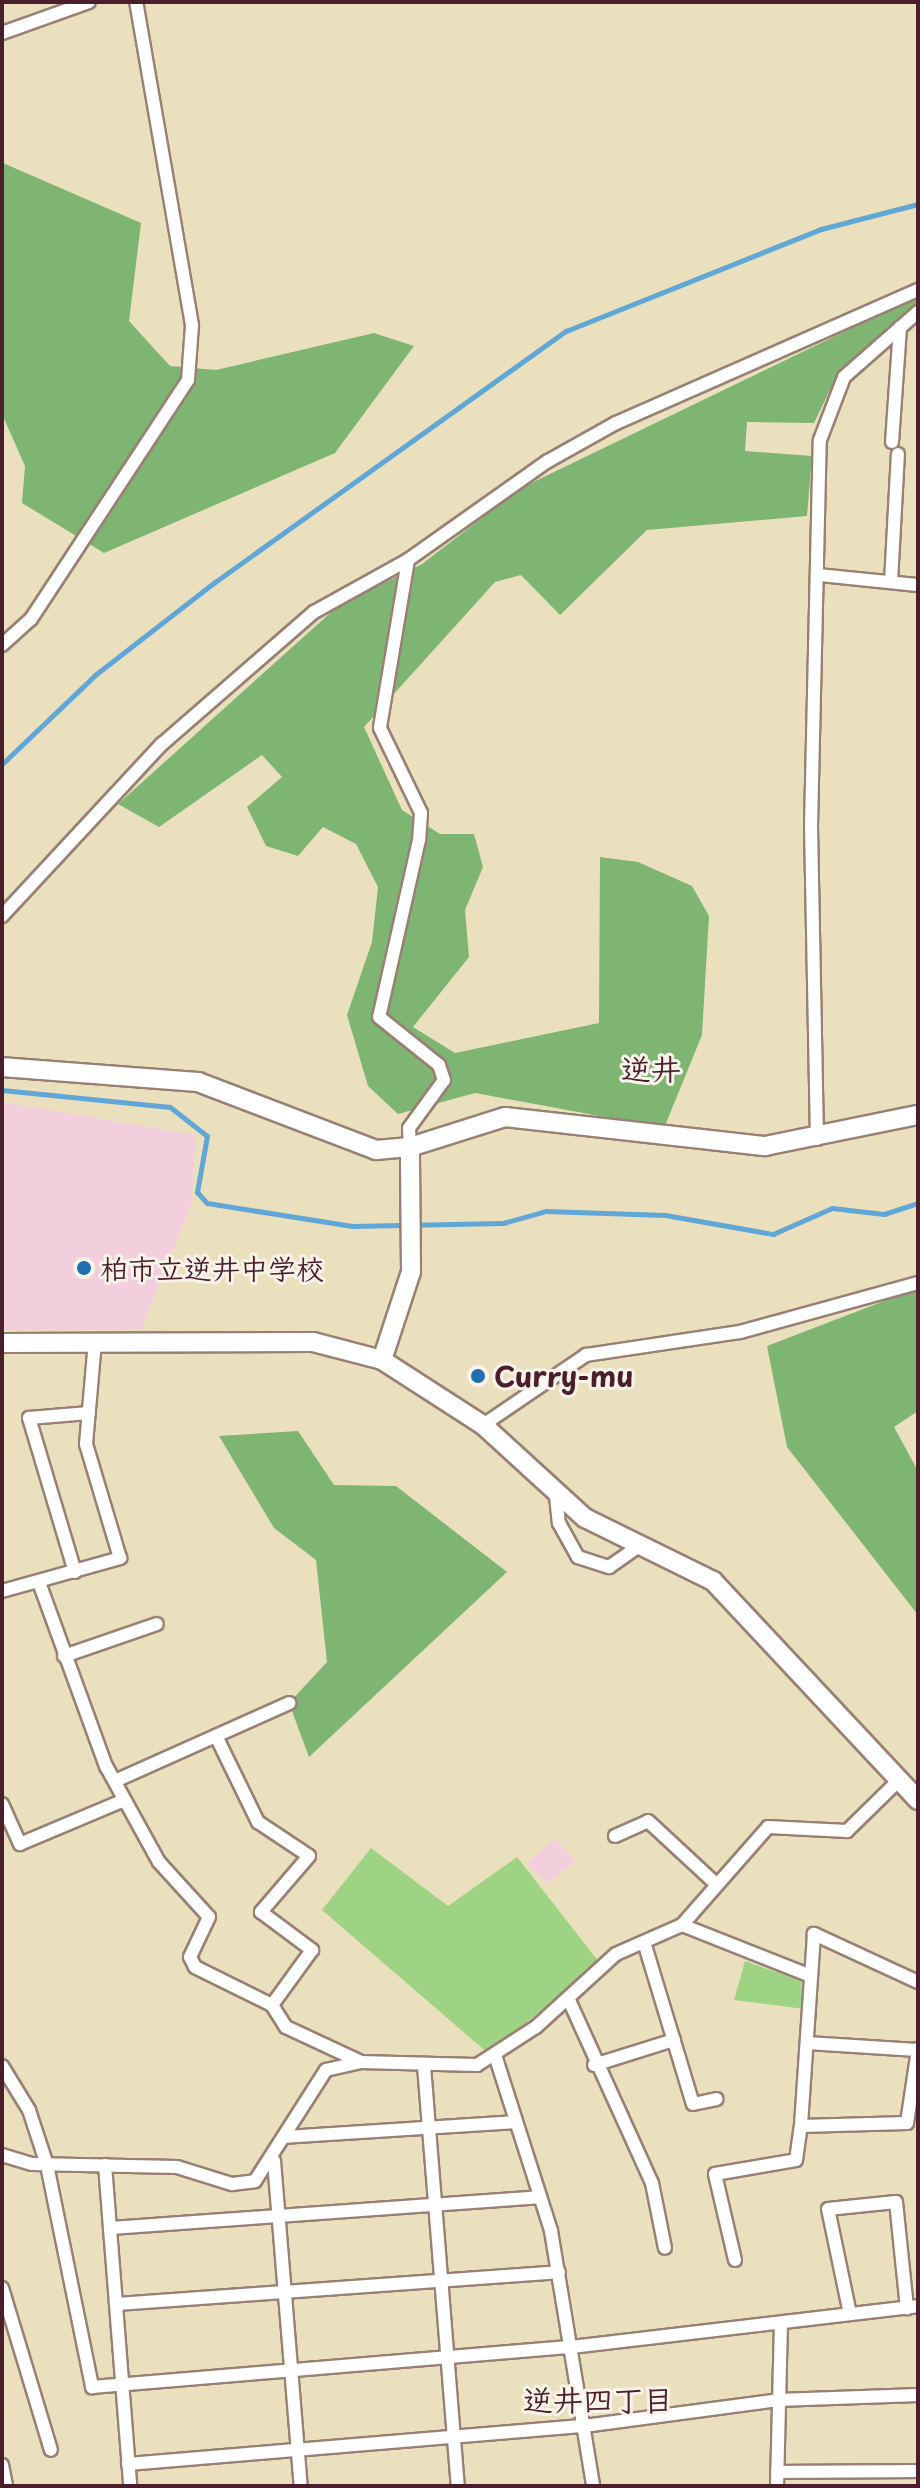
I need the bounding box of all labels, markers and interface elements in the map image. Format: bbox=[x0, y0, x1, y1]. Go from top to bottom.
district label: 逆井 bbox=[621, 1050, 681, 1086]
place label: 柏市立逆井中学校 bbox=[100, 1251, 324, 1285]
marker: 柏市立逆井中学校 bbox=[75, 1259, 93, 1277]
place label: Curry-mu bbox=[494, 1359, 633, 1393]
marker: Curry-mu bbox=[469, 1367, 487, 1385]
district label: 逆井四丁目 bbox=[523, 2381, 673, 2417]

